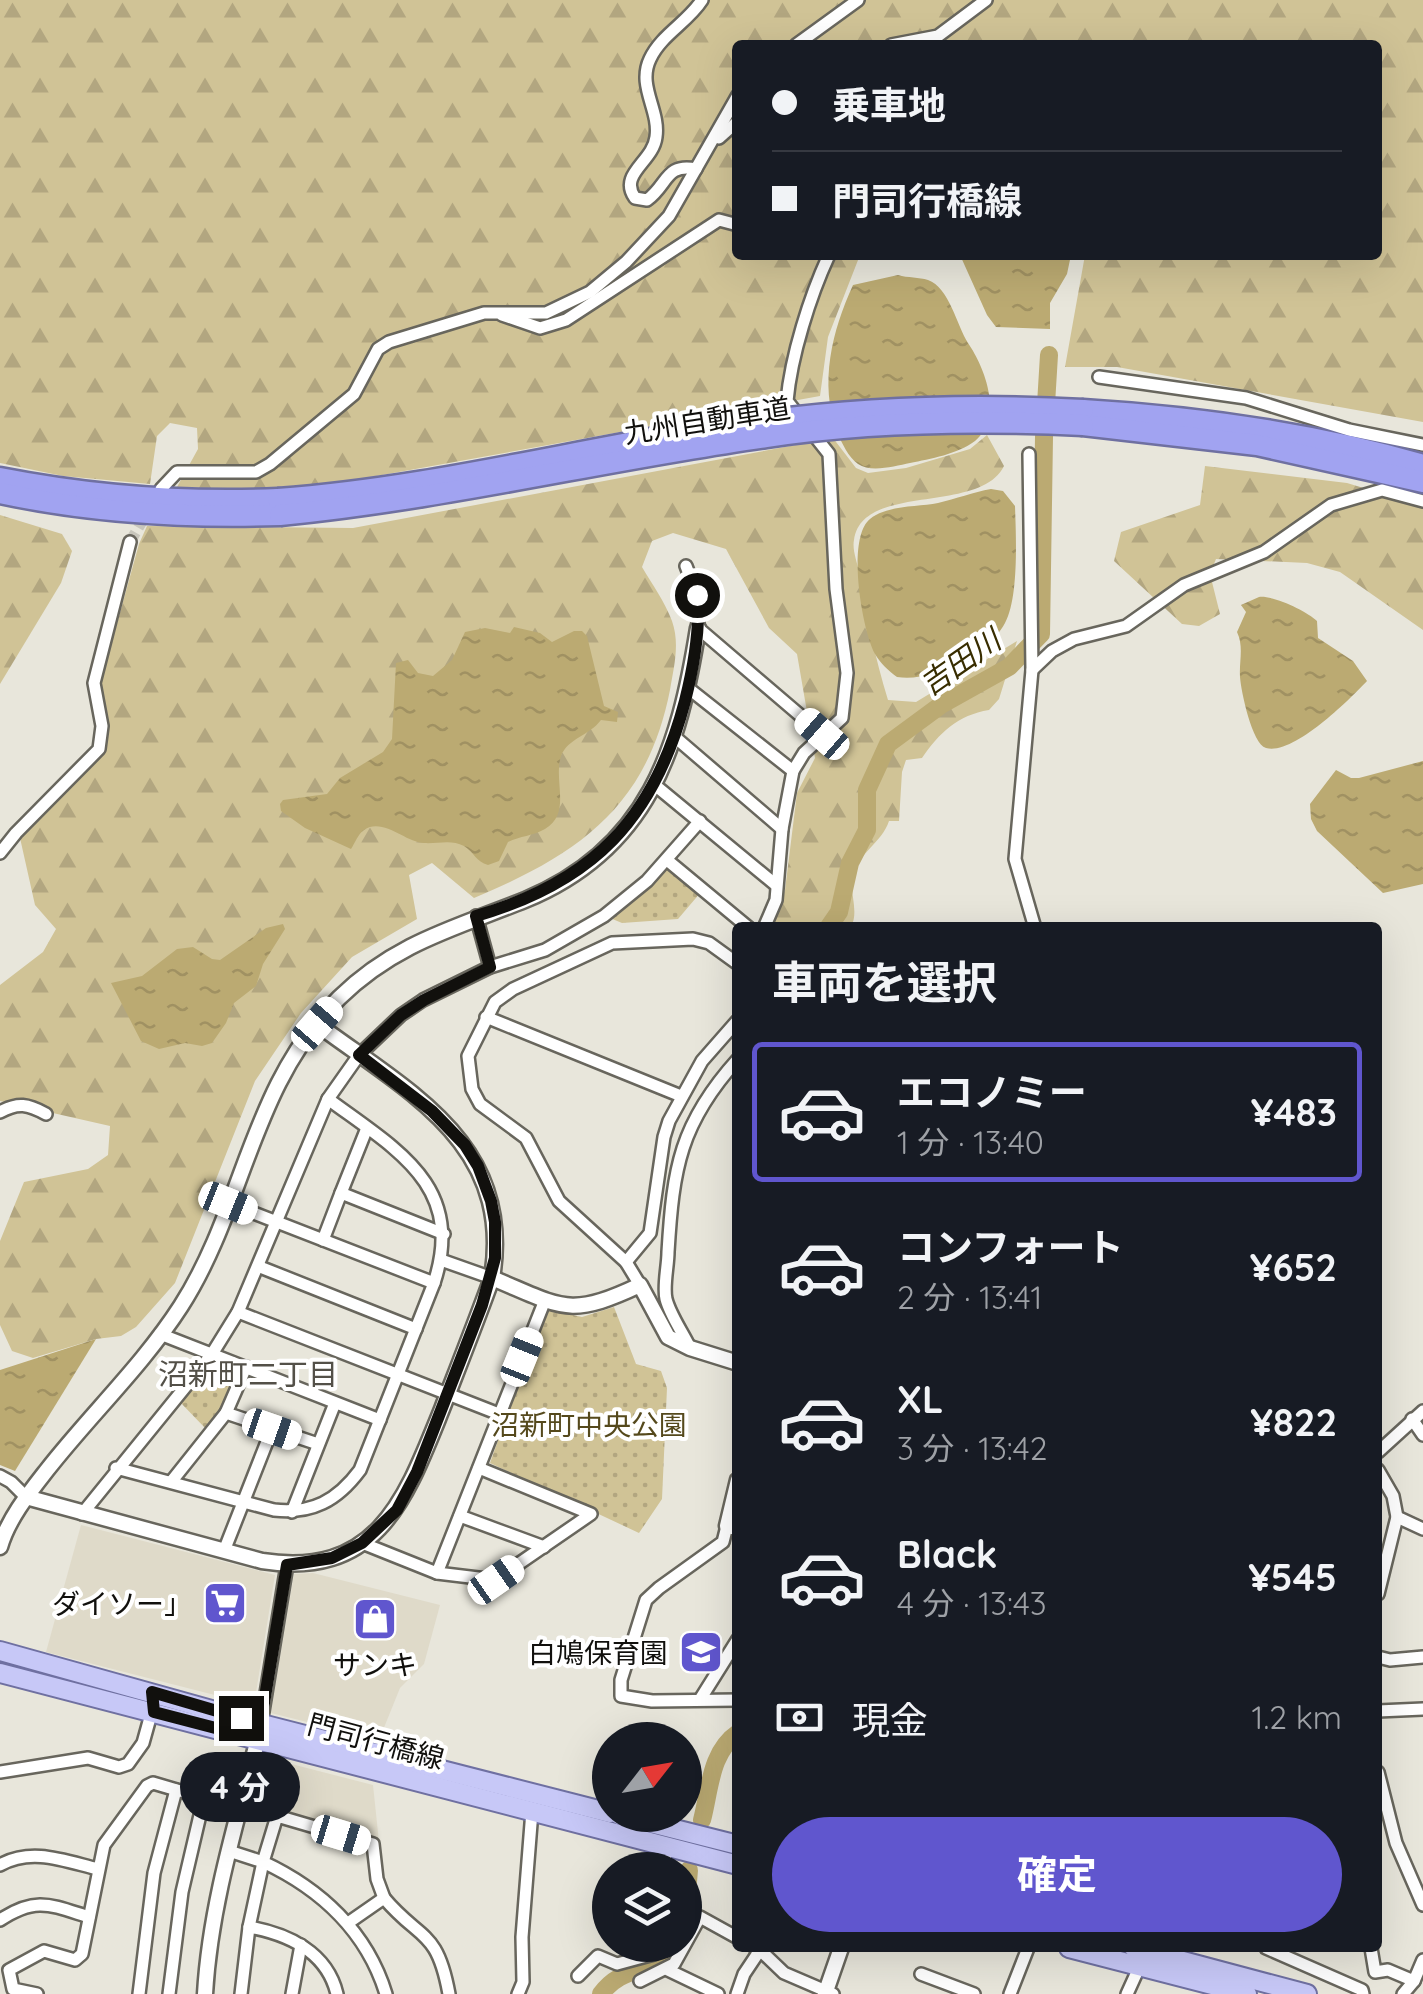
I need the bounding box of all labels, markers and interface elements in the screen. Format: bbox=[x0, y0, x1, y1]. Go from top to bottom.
text: 乗車地 bbox=[832, 81, 946, 129]
text: 門司行橋線 bbox=[832, 177, 1022, 225]
street label: 九州自動車道 bbox=[621, 390, 793, 450]
route start bbox=[675, 573, 720, 618]
water label: 吉田川 bbox=[912, 619, 1010, 703]
car bbox=[790, 703, 854, 765]
text: 車両を選択 bbox=[772, 954, 997, 1010]
car bbox=[286, 992, 348, 1056]
icon: car bbox=[777, 1067, 867, 1157]
text: エコノミー bbox=[897, 1068, 1087, 1116]
text: ¥483 bbox=[1251, 1088, 1337, 1136]
text: 1 分 · 13:40 bbox=[897, 1122, 1044, 1162]
car bbox=[195, 1178, 261, 1228]
icon: car bbox=[777, 1222, 867, 1312]
text: コンフォート bbox=[897, 1223, 1124, 1271]
text: ¥652 bbox=[1250, 1243, 1337, 1291]
text: 2 分 · 13:41 bbox=[897, 1277, 1042, 1317]
car bbox=[497, 1324, 547, 1390]
district label: 沼新町二丁目 bbox=[158, 1355, 338, 1393]
text: XL bbox=[897, 1375, 943, 1423]
icon: car bbox=[777, 1377, 867, 1467]
text: ¥822 bbox=[1250, 1398, 1337, 1446]
car bbox=[239, 1405, 305, 1453]
park label: 沼新町中央公園 bbox=[491, 1407, 687, 1442]
text: 3 分 · 13:42 bbox=[897, 1428, 1047, 1468]
text: Black bbox=[897, 1530, 997, 1578]
icon: car bbox=[777, 1532, 867, 1622]
car bbox=[463, 1551, 529, 1609]
text: ¥545 bbox=[1248, 1553, 1337, 1601]
supermarket icon: ダイソー」 bbox=[202, 1580, 248, 1626]
text: 4 分 · 13:43 bbox=[897, 1583, 1047, 1623]
place label: ダイソー」 bbox=[52, 1586, 192, 1621]
shop icon: サンキ bbox=[352, 1596, 398, 1642]
school or university icon: 白鳩保育園 bbox=[678, 1629, 724, 1675]
place label: 白鳩保育園 bbox=[528, 1635, 668, 1670]
place label: サンキ bbox=[333, 1647, 417, 1682]
icon: cash bbox=[772, 1690, 827, 1745]
route end bbox=[219, 1696, 264, 1741]
text: 現金 bbox=[852, 1696, 928, 1744]
text: 1.2 km bbox=[1252, 1697, 1342, 1737]
street label: 門司行橋線 bbox=[304, 1706, 448, 1776]
north arrow bbox=[592, 1722, 702, 1832]
map controls bbox=[592, 1722, 702, 1962]
callout: 4 分 bbox=[181, 1753, 301, 1823]
text: 4 分 bbox=[210, 1767, 270, 1807]
car bbox=[308, 1812, 374, 1858]
button: 確定 bbox=[772, 1817, 1342, 1932]
button: layers bbox=[592, 1852, 702, 1962]

